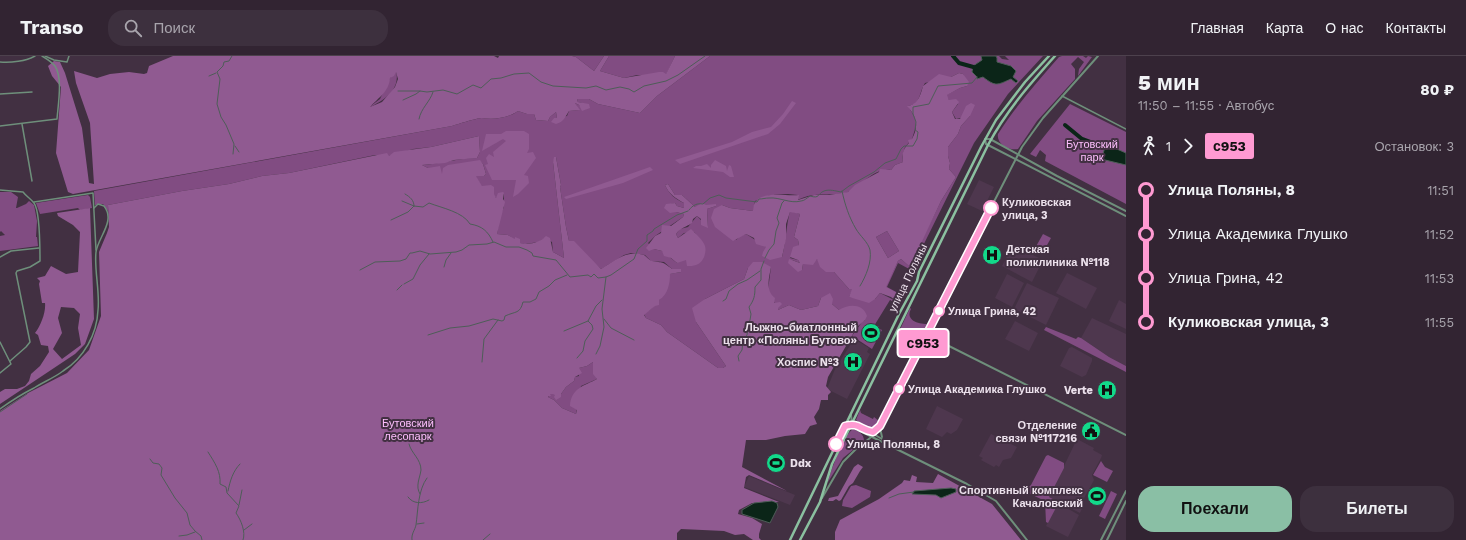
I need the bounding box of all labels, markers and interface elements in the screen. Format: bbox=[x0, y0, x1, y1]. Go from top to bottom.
search box bbox=[108, 10, 388, 46]
text: Transo bbox=[20, 16, 84, 39]
icon: search bbox=[122, 17, 144, 39]
text: Поиск bbox=[154, 19, 195, 37]
text: Главная bbox=[1191, 20, 1244, 36]
text: Карта bbox=[1266, 20, 1303, 36]
text: О нас bbox=[1325, 20, 1364, 36]
text: Контакты bbox=[1386, 20, 1446, 36]
text: 5 мин bbox=[1138, 70, 1200, 95]
text: 80 ₽ bbox=[1420, 81, 1454, 99]
text: 11:50 – 11:55 · Автобус bbox=[1138, 98, 1274, 113]
icon: walk bbox=[1138, 135, 1160, 157]
icon: forward bbox=[1177, 135, 1199, 157]
park label: Бутовский парк bbox=[1066, 138, 1118, 164]
text: с953 bbox=[1213, 138, 1246, 154]
text: 1 bbox=[1166, 139, 1171, 154]
text: Остановок: 3 bbox=[1374, 139, 1454, 154]
text: Улица Поляны, 8 bbox=[1168, 181, 1295, 199]
text: 11:51 bbox=[1427, 183, 1454, 198]
place label: Куликовская улица, 3 bbox=[1002, 196, 1071, 222]
marker: Куликовская улица, 3 bbox=[983, 200, 999, 216]
text: Улица Академика Глушко bbox=[1168, 225, 1348, 243]
text: 11:52 bbox=[1425, 227, 1454, 242]
street label: улица Поляны bbox=[886, 242, 930, 314]
place label: Детская поликлиника №118 bbox=[1006, 243, 1110, 269]
hospital icon: Детская поликлиника №118 bbox=[981, 244, 1003, 266]
text: Улица Грина, 42 bbox=[1168, 269, 1283, 287]
text: 11:53 bbox=[1425, 271, 1454, 286]
marker: Улица Грина, 42 bbox=[933, 305, 945, 317]
place label: Улица Грина, 42 bbox=[948, 305, 1036, 318]
text: Куликовская улица, 3 bbox=[1168, 313, 1329, 331]
text: 11:55 bbox=[1425, 315, 1454, 330]
place label: Лыжно-биатлонный центр «Поляны Бутово» bbox=[723, 321, 858, 347]
sports icon: Лыжно-биатлонный центр «Поляны Бутово» bbox=[860, 322, 882, 344]
line badge: с953 bbox=[895, 330, 951, 356]
text: с953 bbox=[907, 335, 939, 351]
hospital icon: Хоспис №3 bbox=[842, 351, 864, 373]
place label: Хоспис №3 bbox=[777, 356, 839, 369]
hospital icon: Verte bbox=[1096, 379, 1118, 401]
marker: Улица Академика Глушко bbox=[893, 383, 905, 395]
place label: Улица Академика Глушко bbox=[908, 383, 1046, 396]
place label: Verte bbox=[1064, 384, 1093, 397]
park label: Бутовский лесопарк bbox=[382, 417, 434, 443]
place label: Отделение связи №117216 bbox=[995, 419, 1077, 445]
public building icon: Отделение связи №117216 bbox=[1080, 420, 1102, 442]
marker: Улица Поляны, 8 bbox=[828, 436, 844, 452]
place label: Улица Поляны, 8 bbox=[847, 438, 940, 451]
sports icon: Ddx bbox=[765, 452, 787, 474]
place label: Ddx bbox=[790, 457, 812, 470]
place label: Спортивный комплекс Качаловский bbox=[959, 484, 1083, 510]
sports icon: Спортивный комплекс Качаловский bbox=[1086, 485, 1108, 507]
button: Поехали bbox=[1138, 486, 1292, 532]
button: Билеты bbox=[1300, 486, 1454, 532]

